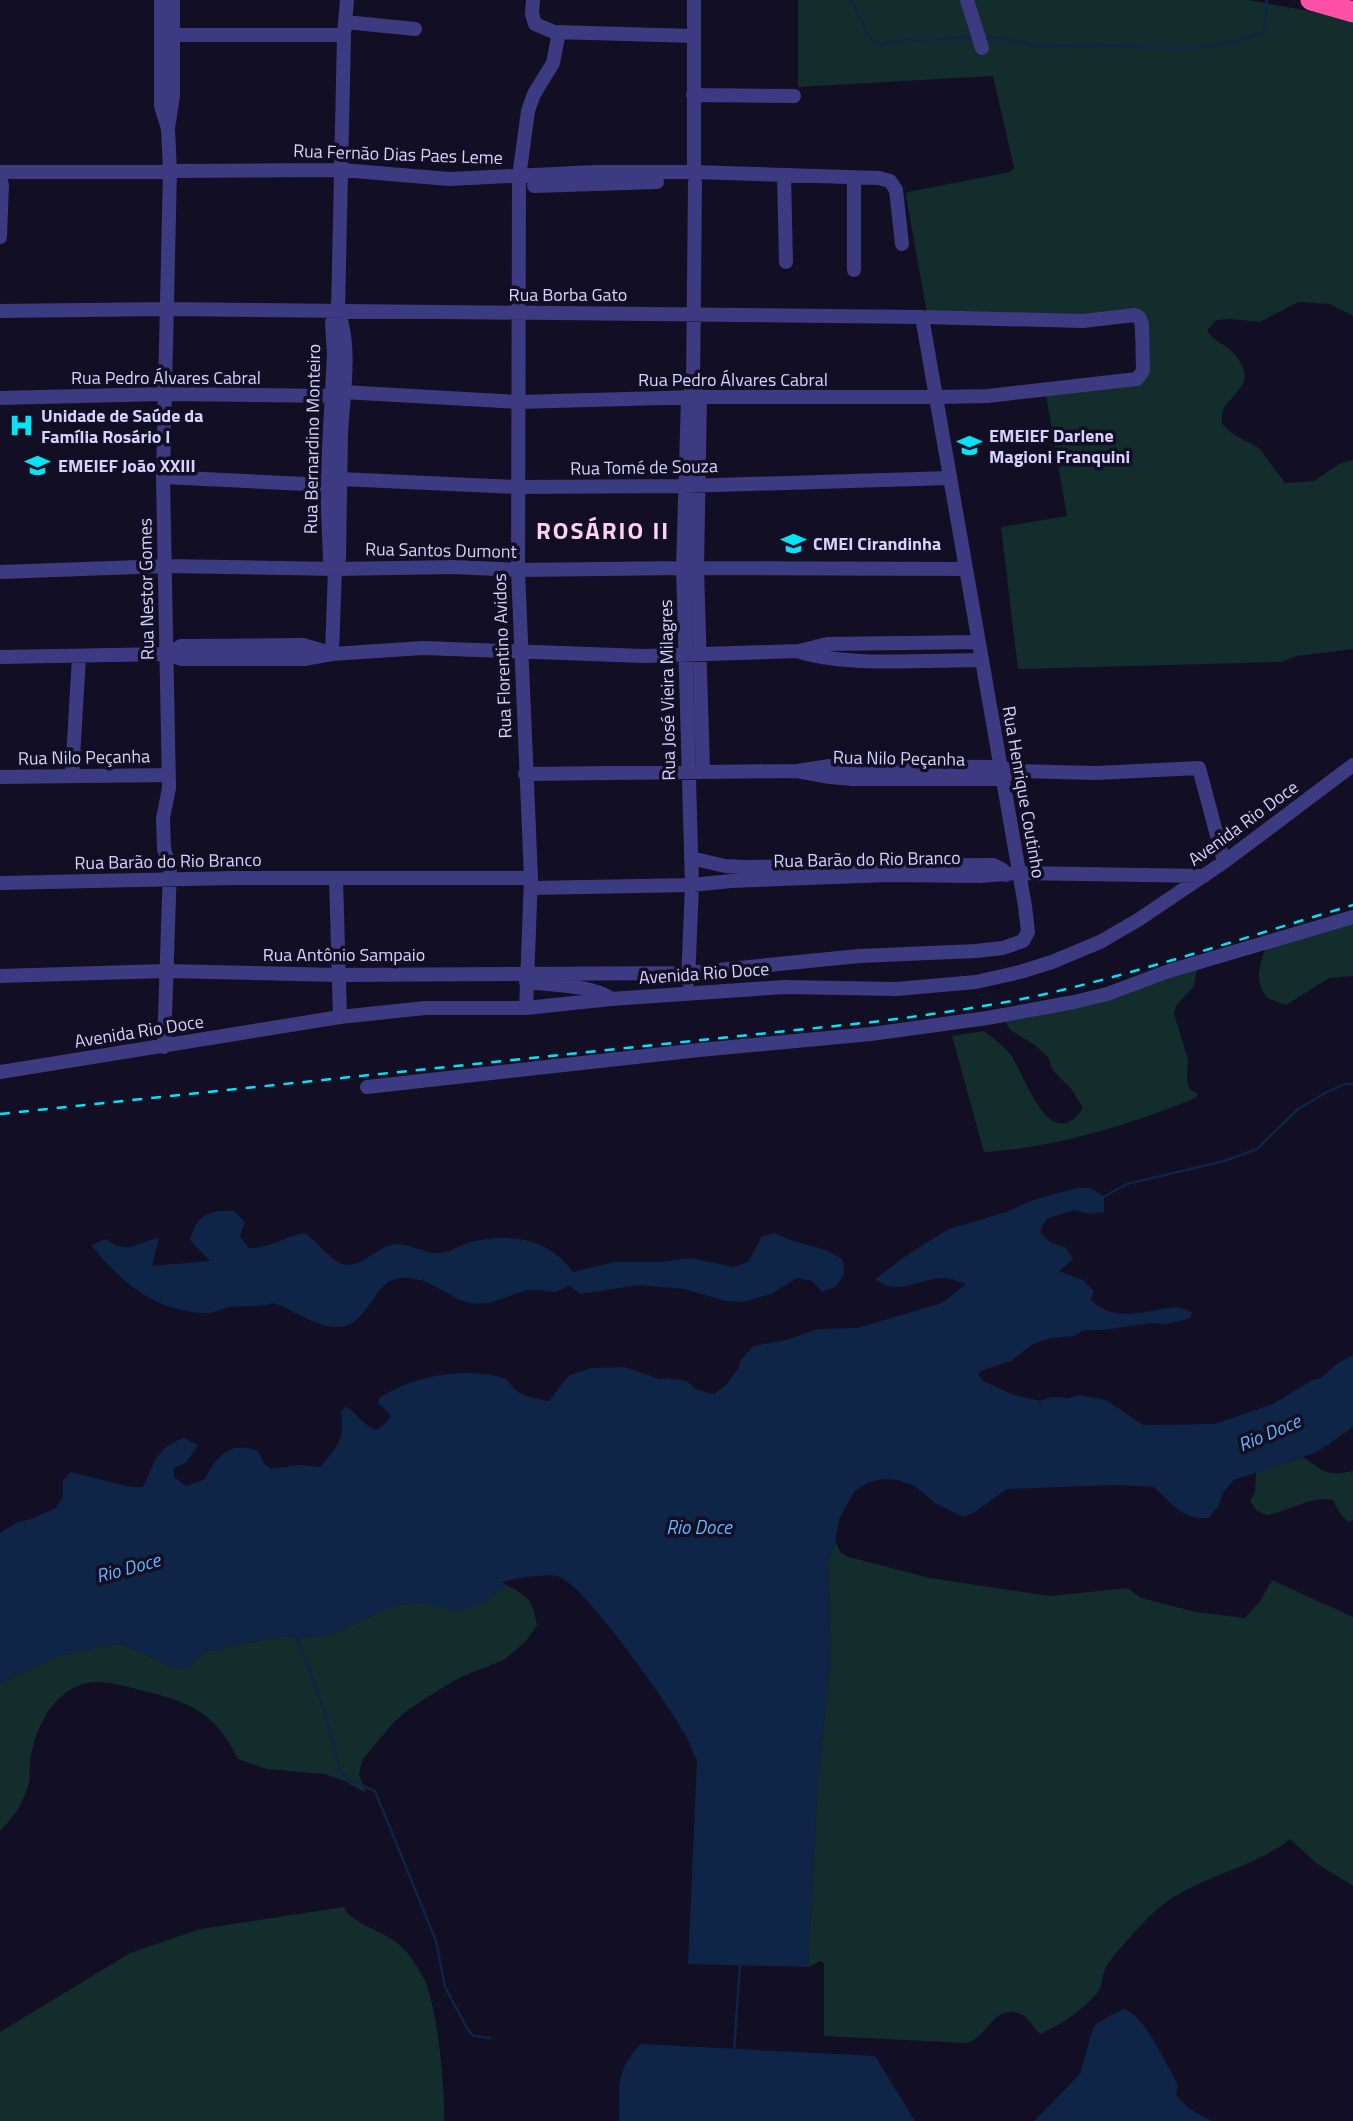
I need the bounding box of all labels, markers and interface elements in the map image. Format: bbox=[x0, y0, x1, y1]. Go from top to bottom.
street label: Rua Fernão Dias Paes Leme bbox=[293, 137, 503, 171]
street label: Rua Borba Gato bbox=[509, 281, 627, 308]
street label: Rua Bernardino Monteiro bbox=[297, 344, 327, 534]
street label: Rua Pedro Álvares Cabral bbox=[71, 364, 261, 391]
street label: Rua Pedro Álvares Cabral bbox=[638, 366, 828, 393]
place label: Unidade de Saúde da Família Rosário I bbox=[41, 402, 203, 450]
hospital icon: Unidade de Saúde da Família Rosário I bbox=[7, 411, 35, 439]
place label: EMEIEF Darlene Magioni Franquini bbox=[989, 422, 1130, 470]
school or university icon: EMEIEF Darlene Magioni Franquini bbox=[955, 431, 983, 459]
school or university icon: EMEIEF João XXIII bbox=[24, 451, 52, 479]
place label: EMEIEF João XXIII bbox=[58, 452, 196, 479]
street label: Rua Tomé de Souza bbox=[570, 452, 718, 482]
district label: ROSÁRIO II bbox=[536, 512, 670, 548]
street label: Rua Nestor Gomes bbox=[131, 518, 161, 660]
school or university icon: CMEI Cirandinha bbox=[779, 529, 807, 557]
place label: CMEI Cirandinha bbox=[813, 530, 941, 557]
street label: Rua Santos Dumont bbox=[365, 535, 518, 565]
street label: Rua Florentino Avidos bbox=[486, 573, 518, 739]
street label: Rua José Vieira Milagres bbox=[652, 599, 682, 781]
street label: Rua Henrique Coutinho bbox=[996, 704, 1052, 880]
street label: Rua Nilo Peçanha bbox=[18, 742, 150, 772]
street label: Rua Nilo Peçanha bbox=[833, 743, 965, 773]
street label: Avenida Rio Doce bbox=[1182, 774, 1304, 872]
street label: Rua Barão do Rio Branco bbox=[773, 844, 961, 874]
street label: Rua Barão do Rio Branco bbox=[74, 846, 262, 876]
street label: Rua Antônio Sampaio bbox=[263, 941, 425, 968]
street label: Avenida Rio Doce bbox=[638, 955, 770, 991]
street label: Avenida Rio Doce bbox=[72, 1007, 206, 1055]
water label: Rio Doce bbox=[1233, 1405, 1306, 1458]
water label: Rio Doce bbox=[666, 1512, 733, 1541]
water label: Rio Doce bbox=[93, 1544, 165, 1589]

